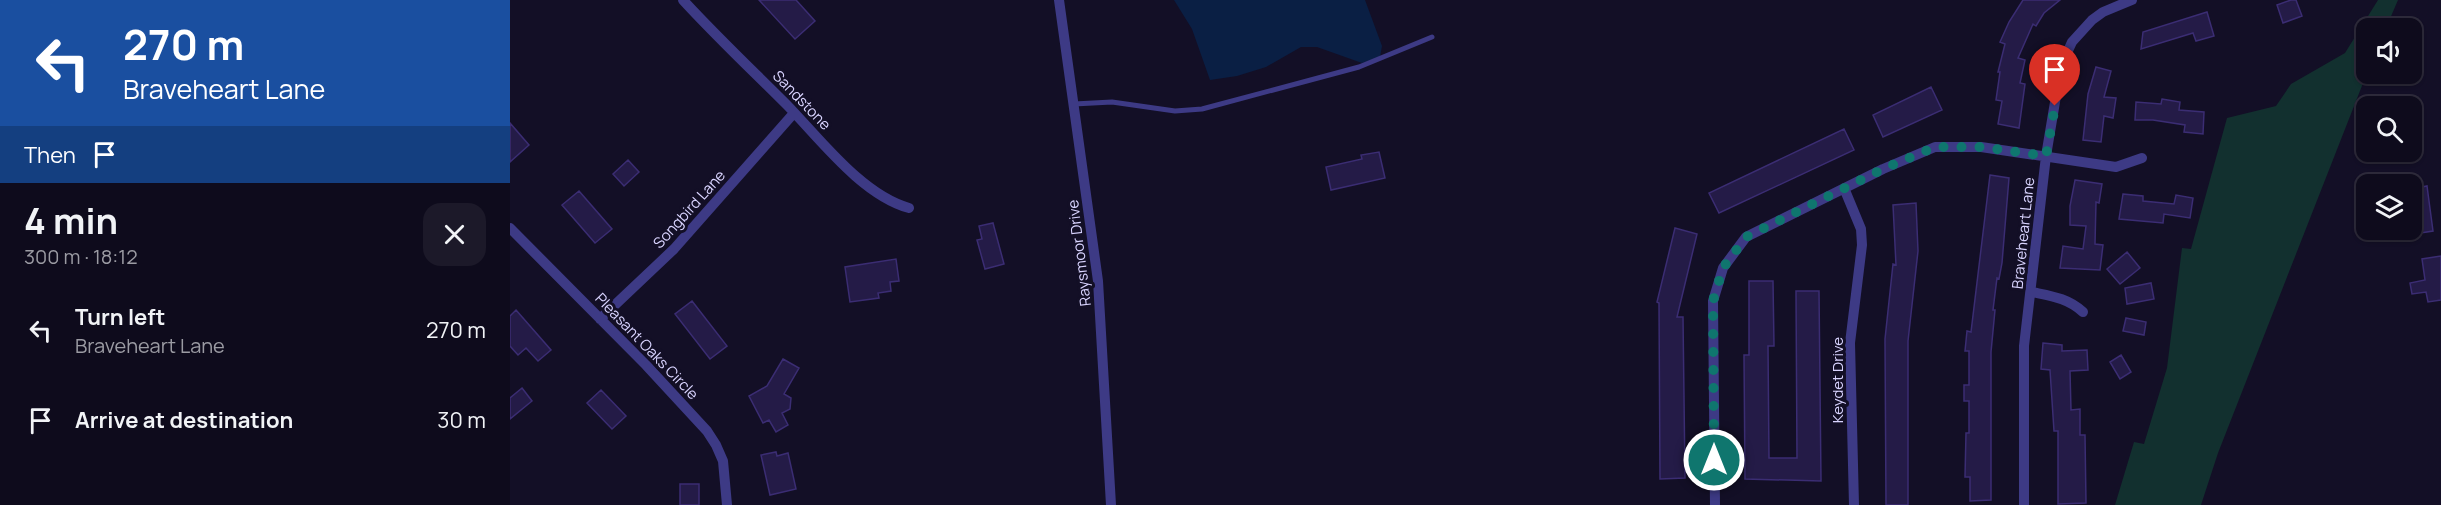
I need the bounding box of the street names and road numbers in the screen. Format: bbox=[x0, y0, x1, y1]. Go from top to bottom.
street label: Sandstone bbox=[768, 66, 836, 135]
street label: Songbird Lane bbox=[648, 165, 730, 253]
street label: Braveheart Lane bbox=[2007, 176, 2039, 290]
street label: Raysmoor Drive bbox=[1062, 198, 1096, 307]
street label: Pleasant Oaks Circle bbox=[591, 288, 704, 404]
street label: Keydet Drive bbox=[1827, 337, 1848, 423]

